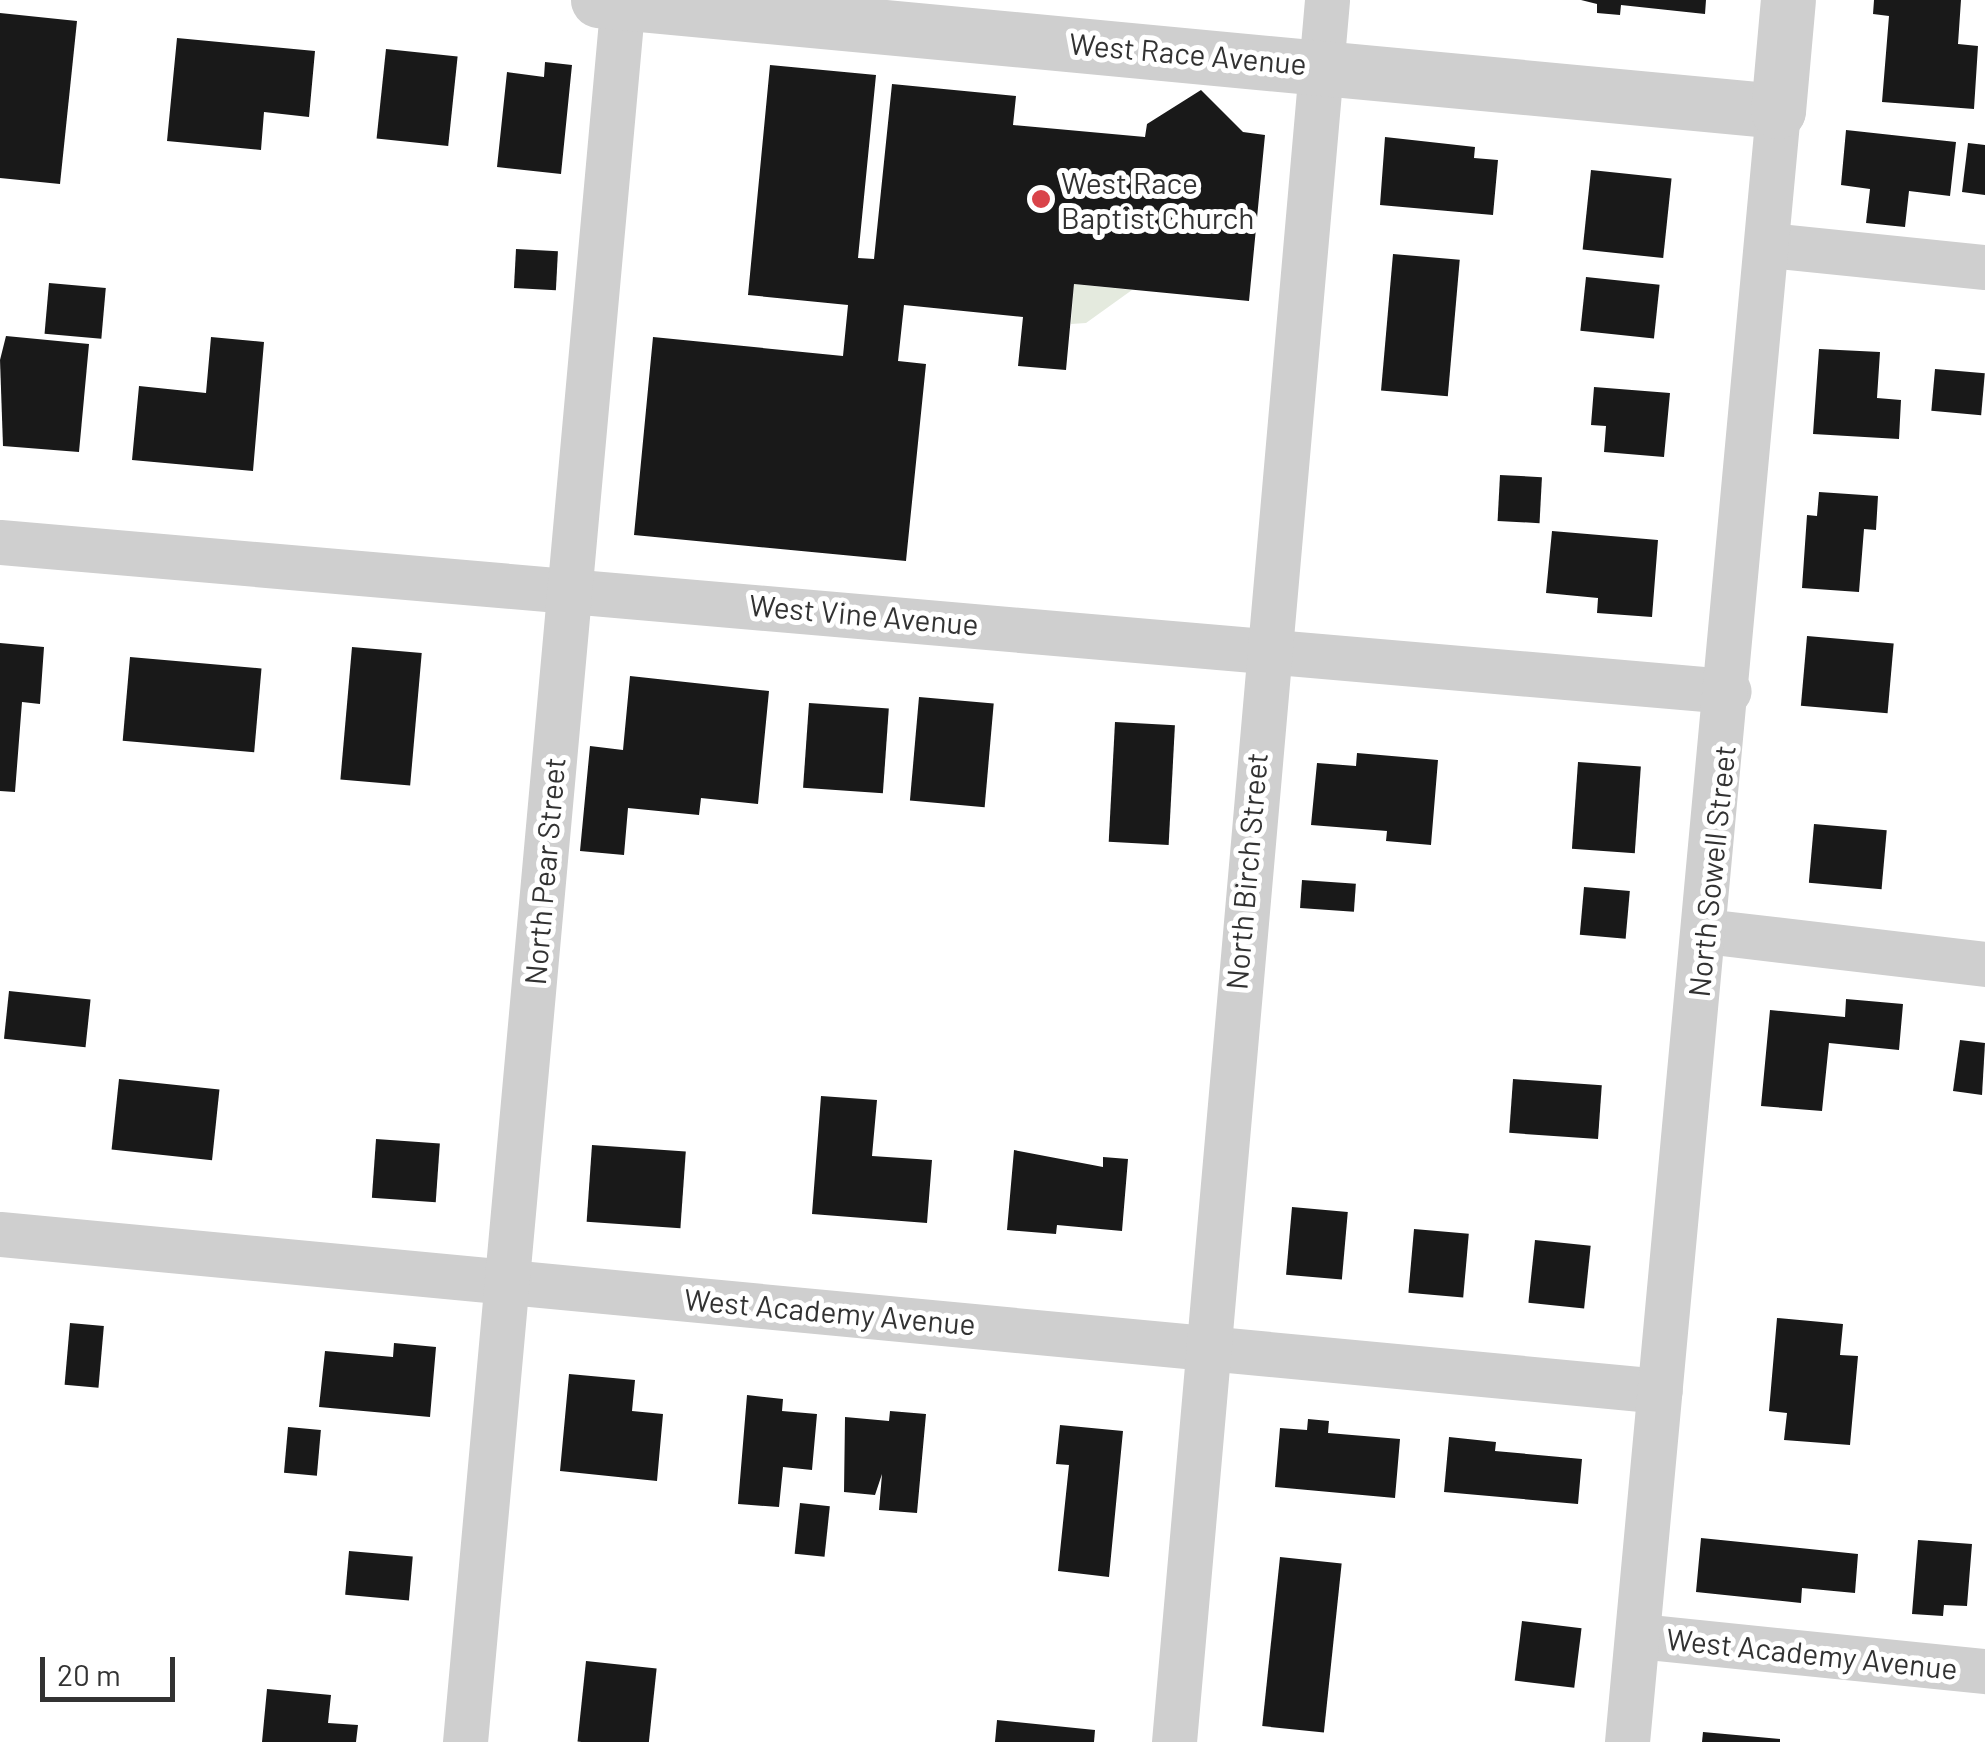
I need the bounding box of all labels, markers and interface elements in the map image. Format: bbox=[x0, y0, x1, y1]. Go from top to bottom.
street label: West Race Avenue bbox=[1068, 25, 1308, 81]
place label: West Race Baptist Church bbox=[1061, 164, 1254, 234]
marker: West Race Baptist Church bbox=[1030, 188, 1052, 210]
street label: West Vine Avenue bbox=[748, 586, 980, 642]
street label: North Sowell Street bbox=[1680, 743, 1742, 999]
street label: North Birch Street bbox=[1218, 751, 1274, 991]
street label: North Pear Street bbox=[516, 756, 572, 986]
street label: West Academy Avenue bbox=[683, 1280, 977, 1342]
street label: West Academy Avenue bbox=[1665, 1620, 1959, 1686]
scale bar bbox=[45, 1637, 180, 1699]
text: 20 m bbox=[57, 1656, 121, 1692]

